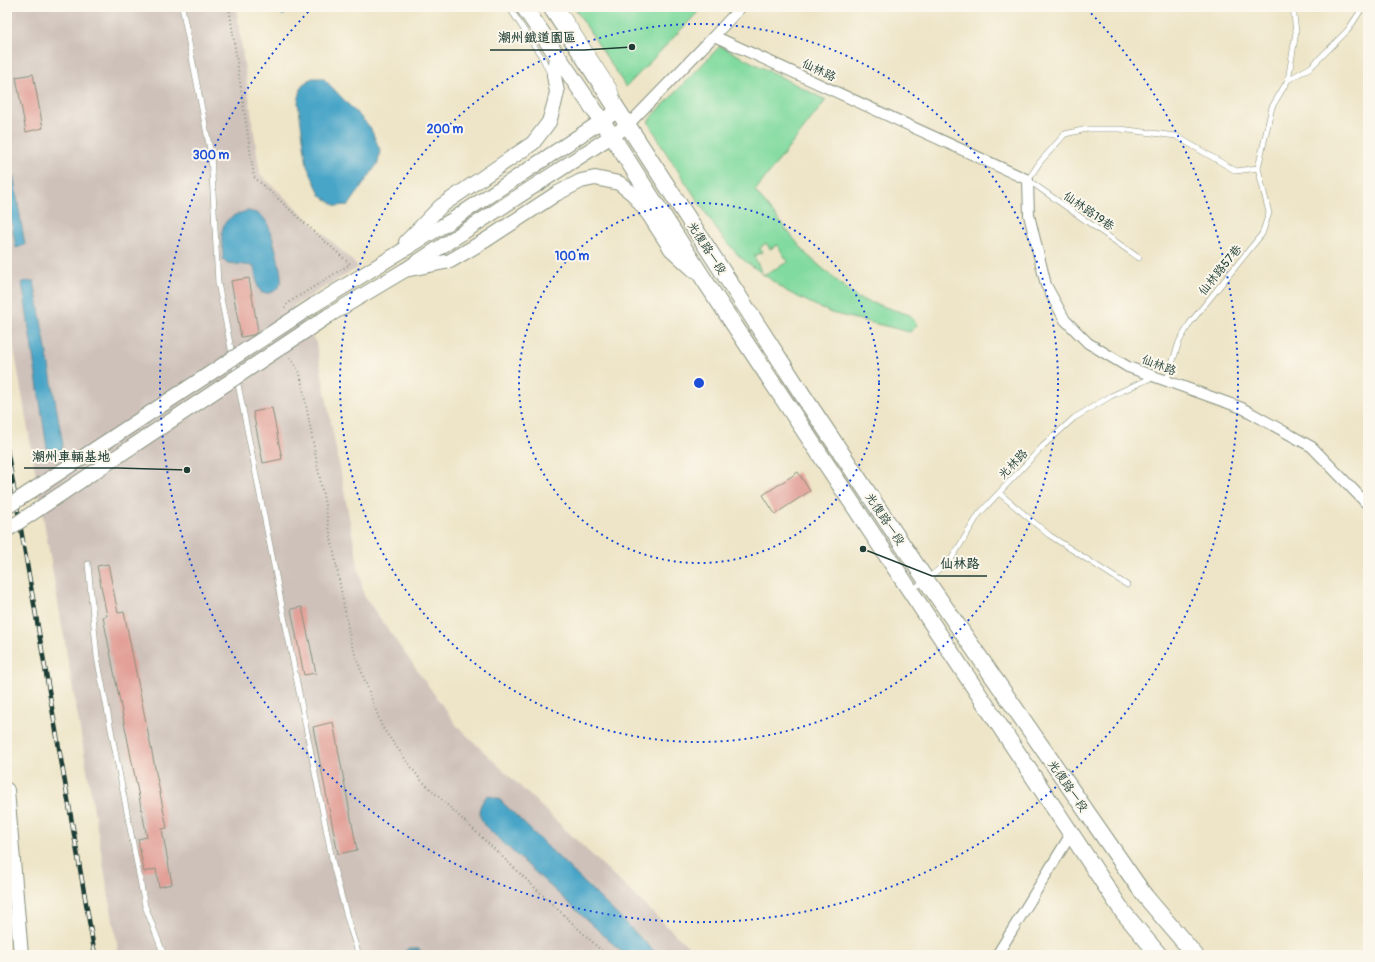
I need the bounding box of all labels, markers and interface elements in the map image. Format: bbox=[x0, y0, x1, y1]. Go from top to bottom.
callout: 潮州鐵道園區 bbox=[490, 25, 584, 50]
text: 潮州鐵道園區 bbox=[498, 30, 576, 46]
street label: 仙林路 bbox=[799, 56, 838, 85]
text: 200 m bbox=[427, 122, 464, 137]
text: 300 m bbox=[193, 148, 230, 163]
street label: 仙林路19巷 bbox=[1060, 188, 1117, 234]
street label: 光復路一段 bbox=[684, 219, 729, 278]
street label: 仙林路57巷 bbox=[1195, 242, 1245, 299]
text: 100 m bbox=[555, 249, 590, 264]
street label: 仙林路 bbox=[1139, 352, 1178, 379]
centre of rings bbox=[692, 376, 706, 390]
callout: 潮州車輛基地 bbox=[24, 443, 118, 468]
street label: 光林路 bbox=[995, 446, 1031, 483]
text: 潮州車輛基地 bbox=[32, 449, 110, 465]
street label: 光復路一段 bbox=[862, 490, 908, 548]
callout: 仙林路 bbox=[932, 551, 987, 576]
text: 仙林路 bbox=[940, 556, 980, 572]
street label: 光復路一段 bbox=[1044, 757, 1091, 815]

